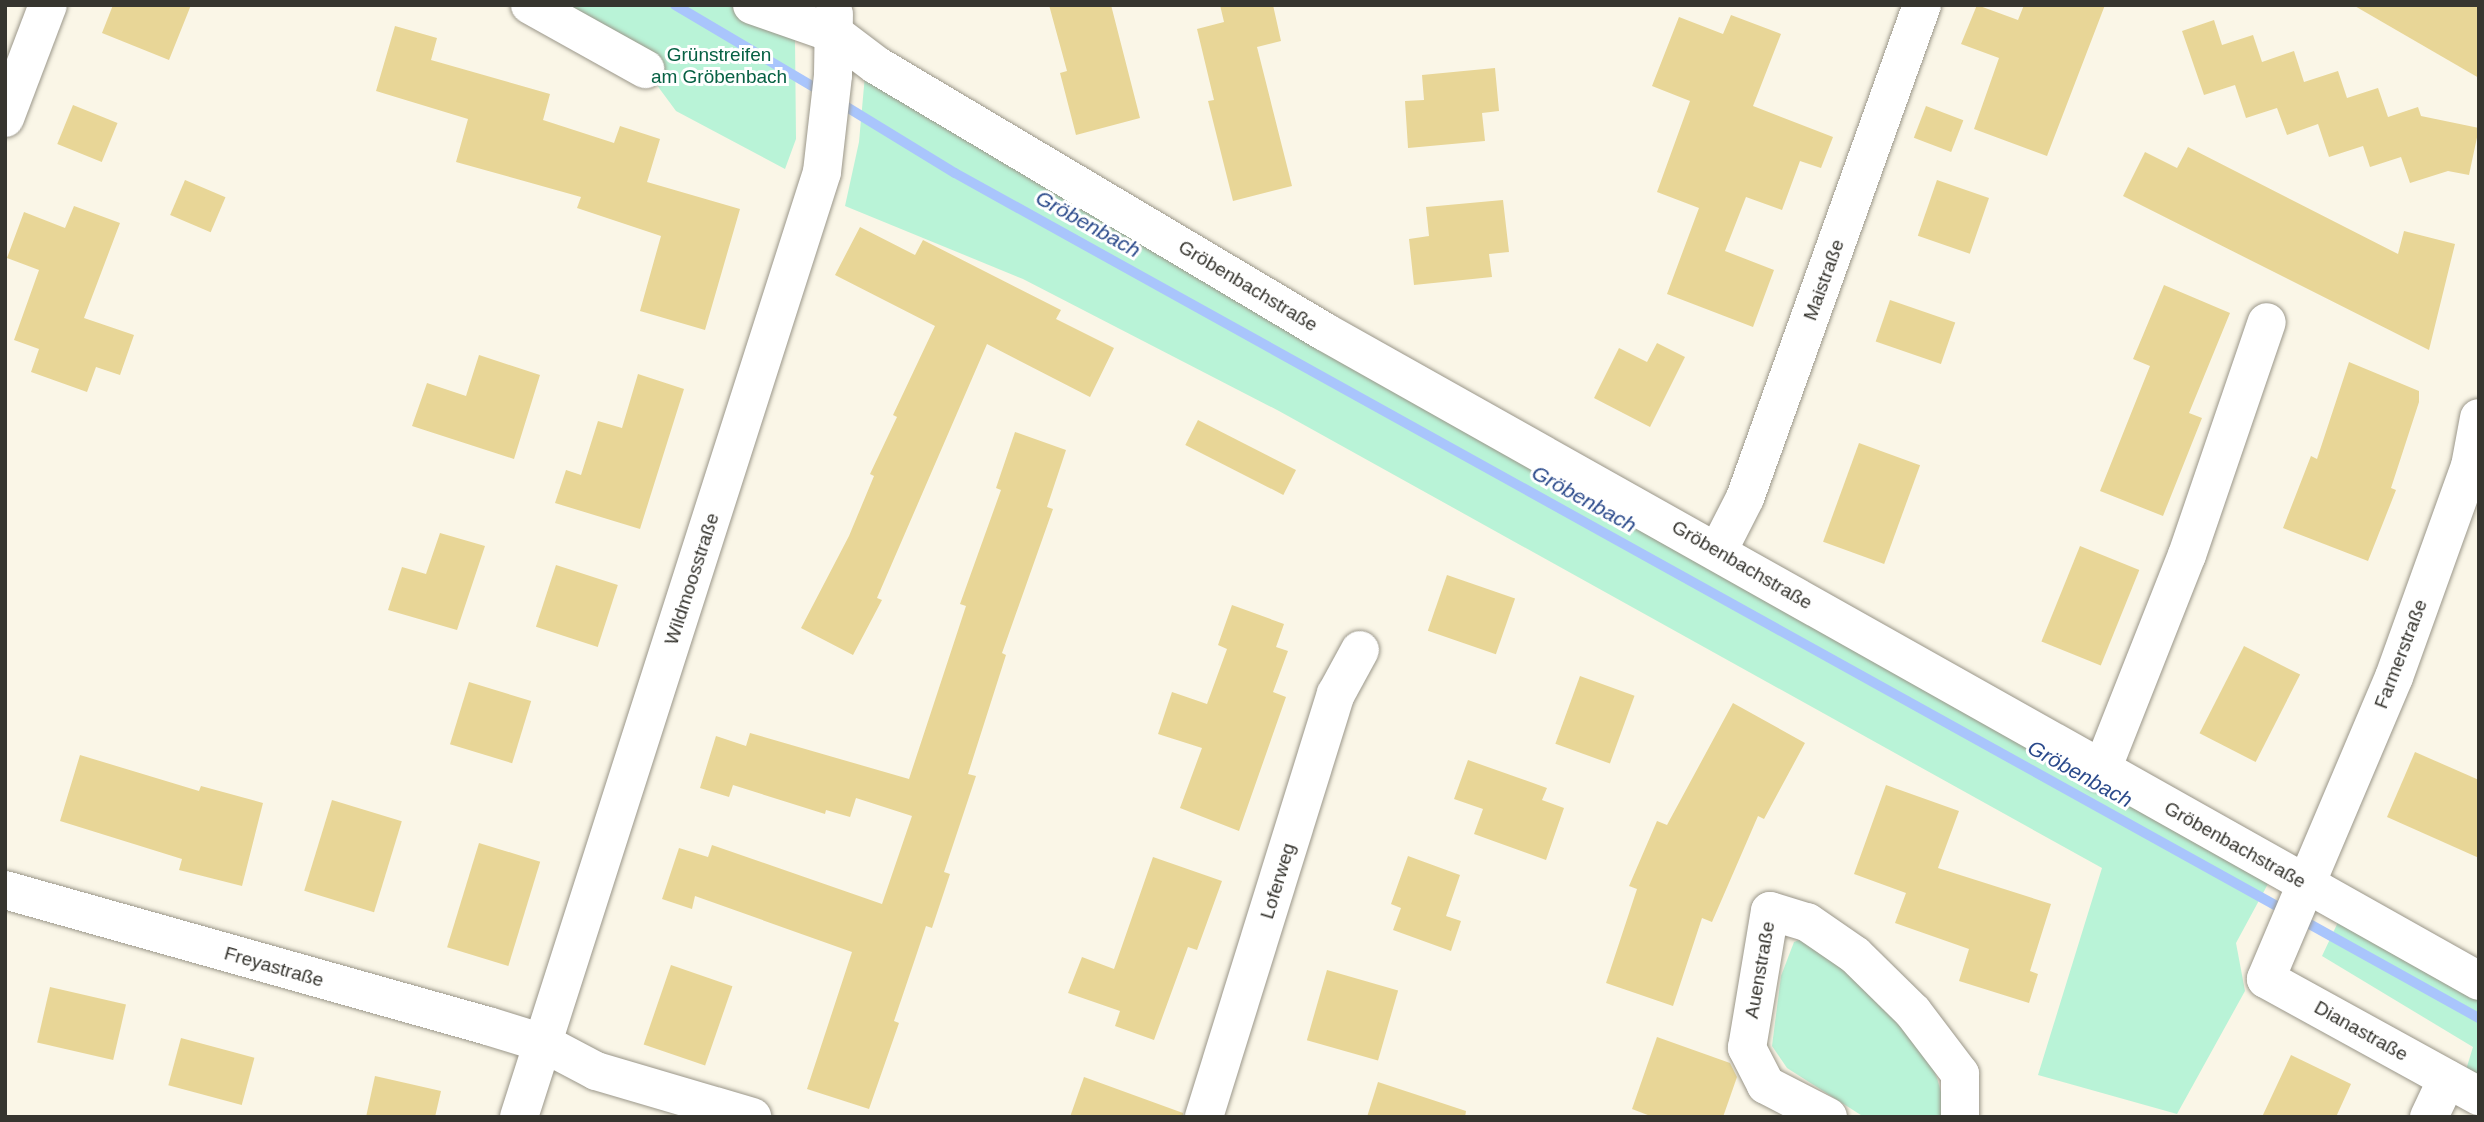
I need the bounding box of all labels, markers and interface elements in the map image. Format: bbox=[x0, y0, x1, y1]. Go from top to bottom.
park label: Grünstreifen am Gröbenbach bbox=[651, 44, 787, 88]
water label: Gröbenbach bbox=[1031, 185, 1145, 263]
street label: Gröbenbachstraße bbox=[1174, 235, 1322, 337]
street label: Maistraße bbox=[1799, 236, 1849, 324]
water label: Gröbenbach bbox=[1527, 460, 1641, 538]
street label: Wildmoosstraße bbox=[660, 510, 724, 648]
street label: Gröbenbachstraße bbox=[1668, 516, 1816, 614]
street label: Farmerstraße bbox=[2370, 596, 2432, 712]
water label: Gröbenbach bbox=[2023, 735, 2137, 813]
street label: Gröbenbachstraße bbox=[2160, 797, 2310, 893]
street label: Loferweg bbox=[1256, 840, 1300, 922]
street label: Auenstraße bbox=[1740, 920, 1780, 1020]
street label: Freyastraße bbox=[222, 942, 326, 992]
street label: Dianastraße bbox=[2310, 996, 2412, 1066]

